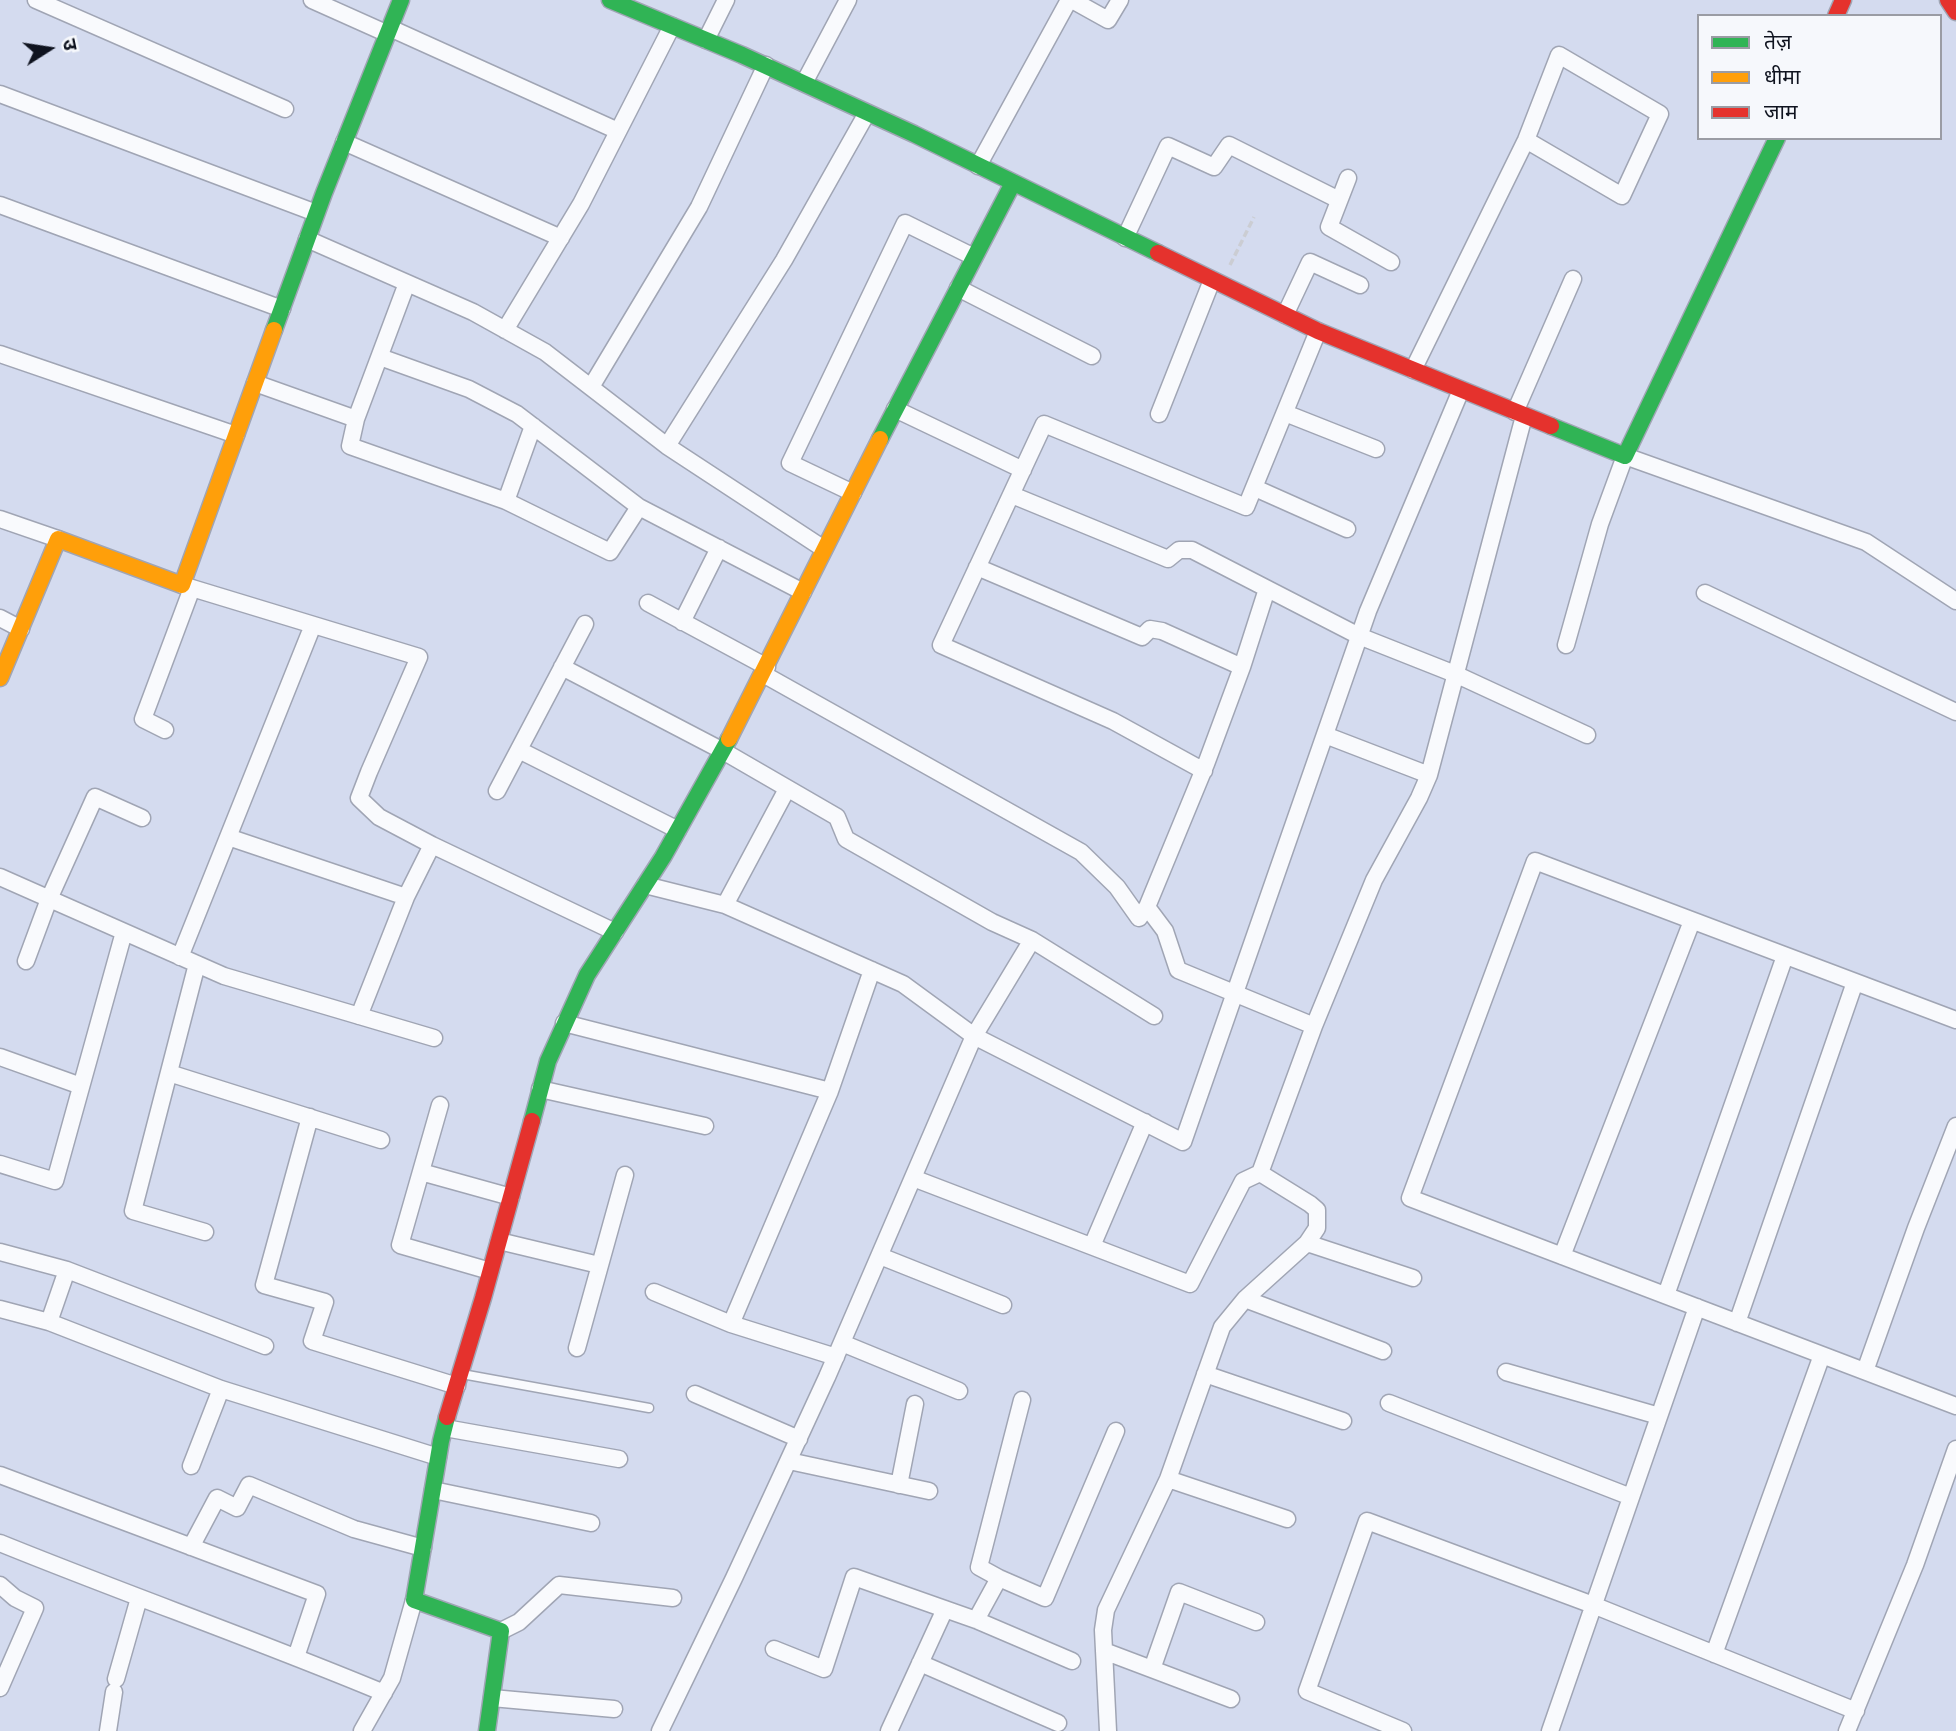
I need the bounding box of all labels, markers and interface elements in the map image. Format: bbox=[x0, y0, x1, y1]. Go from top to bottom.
north arrow bbox=[14, 14, 84, 84]
legend bbox=[1697, 14, 1942, 140]
text: तेज़ bbox=[1764, 28, 1792, 56]
text: उ bbox=[57, 36, 83, 53]
text: धीमा bbox=[1764, 63, 1800, 91]
text: जाम bbox=[1764, 98, 1798, 126]

